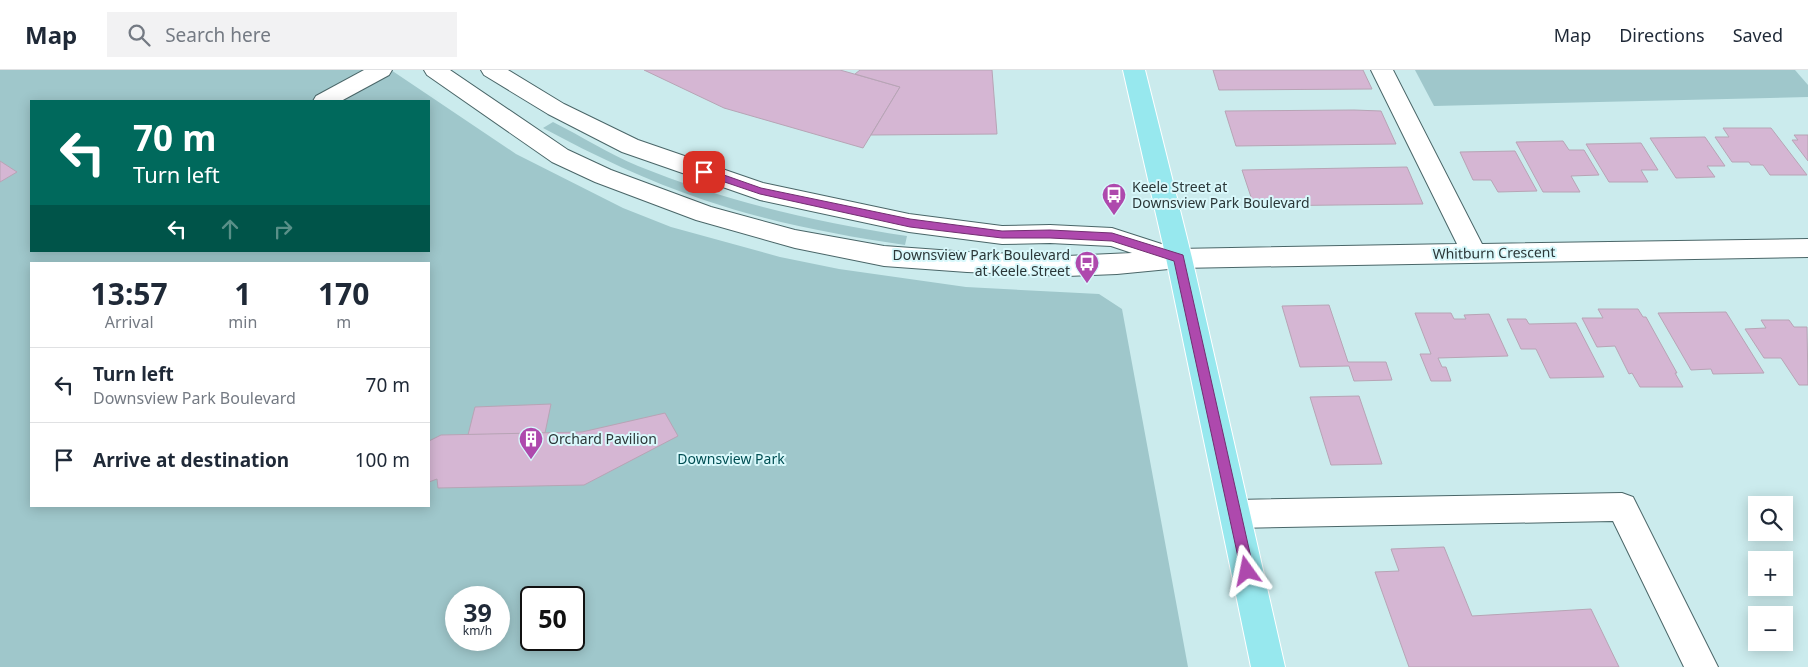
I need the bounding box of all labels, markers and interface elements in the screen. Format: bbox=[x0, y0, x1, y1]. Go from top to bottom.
search box bbox=[107, 12, 457, 57]
text: Map bbox=[25, 18, 77, 51]
icon: search bbox=[125, 21, 153, 49]
text: Search here bbox=[165, 22, 271, 48]
text: Map bbox=[1554, 23, 1591, 47]
text: Directions bbox=[1619, 23, 1705, 47]
text: Saved bbox=[1733, 23, 1783, 47]
text: 70 m bbox=[133, 114, 216, 161]
icon: left bbox=[50, 120, 115, 185]
pin bbox=[683, 151, 725, 193]
icon: arrive bbox=[690, 158, 718, 186]
text: Turn left bbox=[133, 159, 220, 189]
place label: Keele Street at Downsview Park Boulevard bbox=[1132, 177, 1310, 212]
bus stop icon: Keele Street at Downsview Park Boulevard bbox=[1101, 182, 1127, 216]
icon: left bbox=[163, 215, 191, 243]
icon: ahead bbox=[216, 215, 244, 243]
icon: right bbox=[269, 215, 297, 243]
street label: Whitburn Crescent bbox=[1432, 242, 1556, 263]
place label: Downsview Park Boulevard at Keele Street bbox=[892, 245, 1070, 280]
bus stop icon: Downsview Park Boulevard at Keele Street bbox=[1074, 250, 1100, 284]
text: 13:57 bbox=[91, 273, 168, 314]
text: 1 bbox=[234, 273, 251, 314]
text: 170 bbox=[318, 273, 369, 314]
text: Arrival bbox=[105, 311, 154, 333]
text: min bbox=[228, 311, 257, 333]
text: m bbox=[336, 311, 351, 333]
text: Turn left bbox=[93, 361, 174, 387]
icon: left bbox=[50, 371, 78, 399]
text: 70 m bbox=[366, 372, 410, 398]
text: Downsview Park Boulevard bbox=[93, 387, 296, 409]
building icon: Orchard Pavilion bbox=[518, 426, 544, 460]
place label: Orchard Pavilion bbox=[548, 429, 657, 448]
icon: arrive bbox=[50, 446, 78, 474]
text: Arrive at destination bbox=[93, 447, 289, 473]
text: 100 m bbox=[355, 447, 410, 473]
park label: Downsview Park bbox=[677, 449, 785, 468]
map controls bbox=[1748, 496, 1793, 651]
button: search bbox=[1748, 496, 1793, 541]
position arrow bbox=[1220, 544, 1272, 596]
button: + bbox=[1748, 551, 1793, 596]
speed limit sign: 50 bbox=[520, 586, 585, 651]
text: 39 bbox=[463, 595, 492, 629]
button: − bbox=[1748, 606, 1793, 651]
text: km/h bbox=[463, 622, 492, 639]

